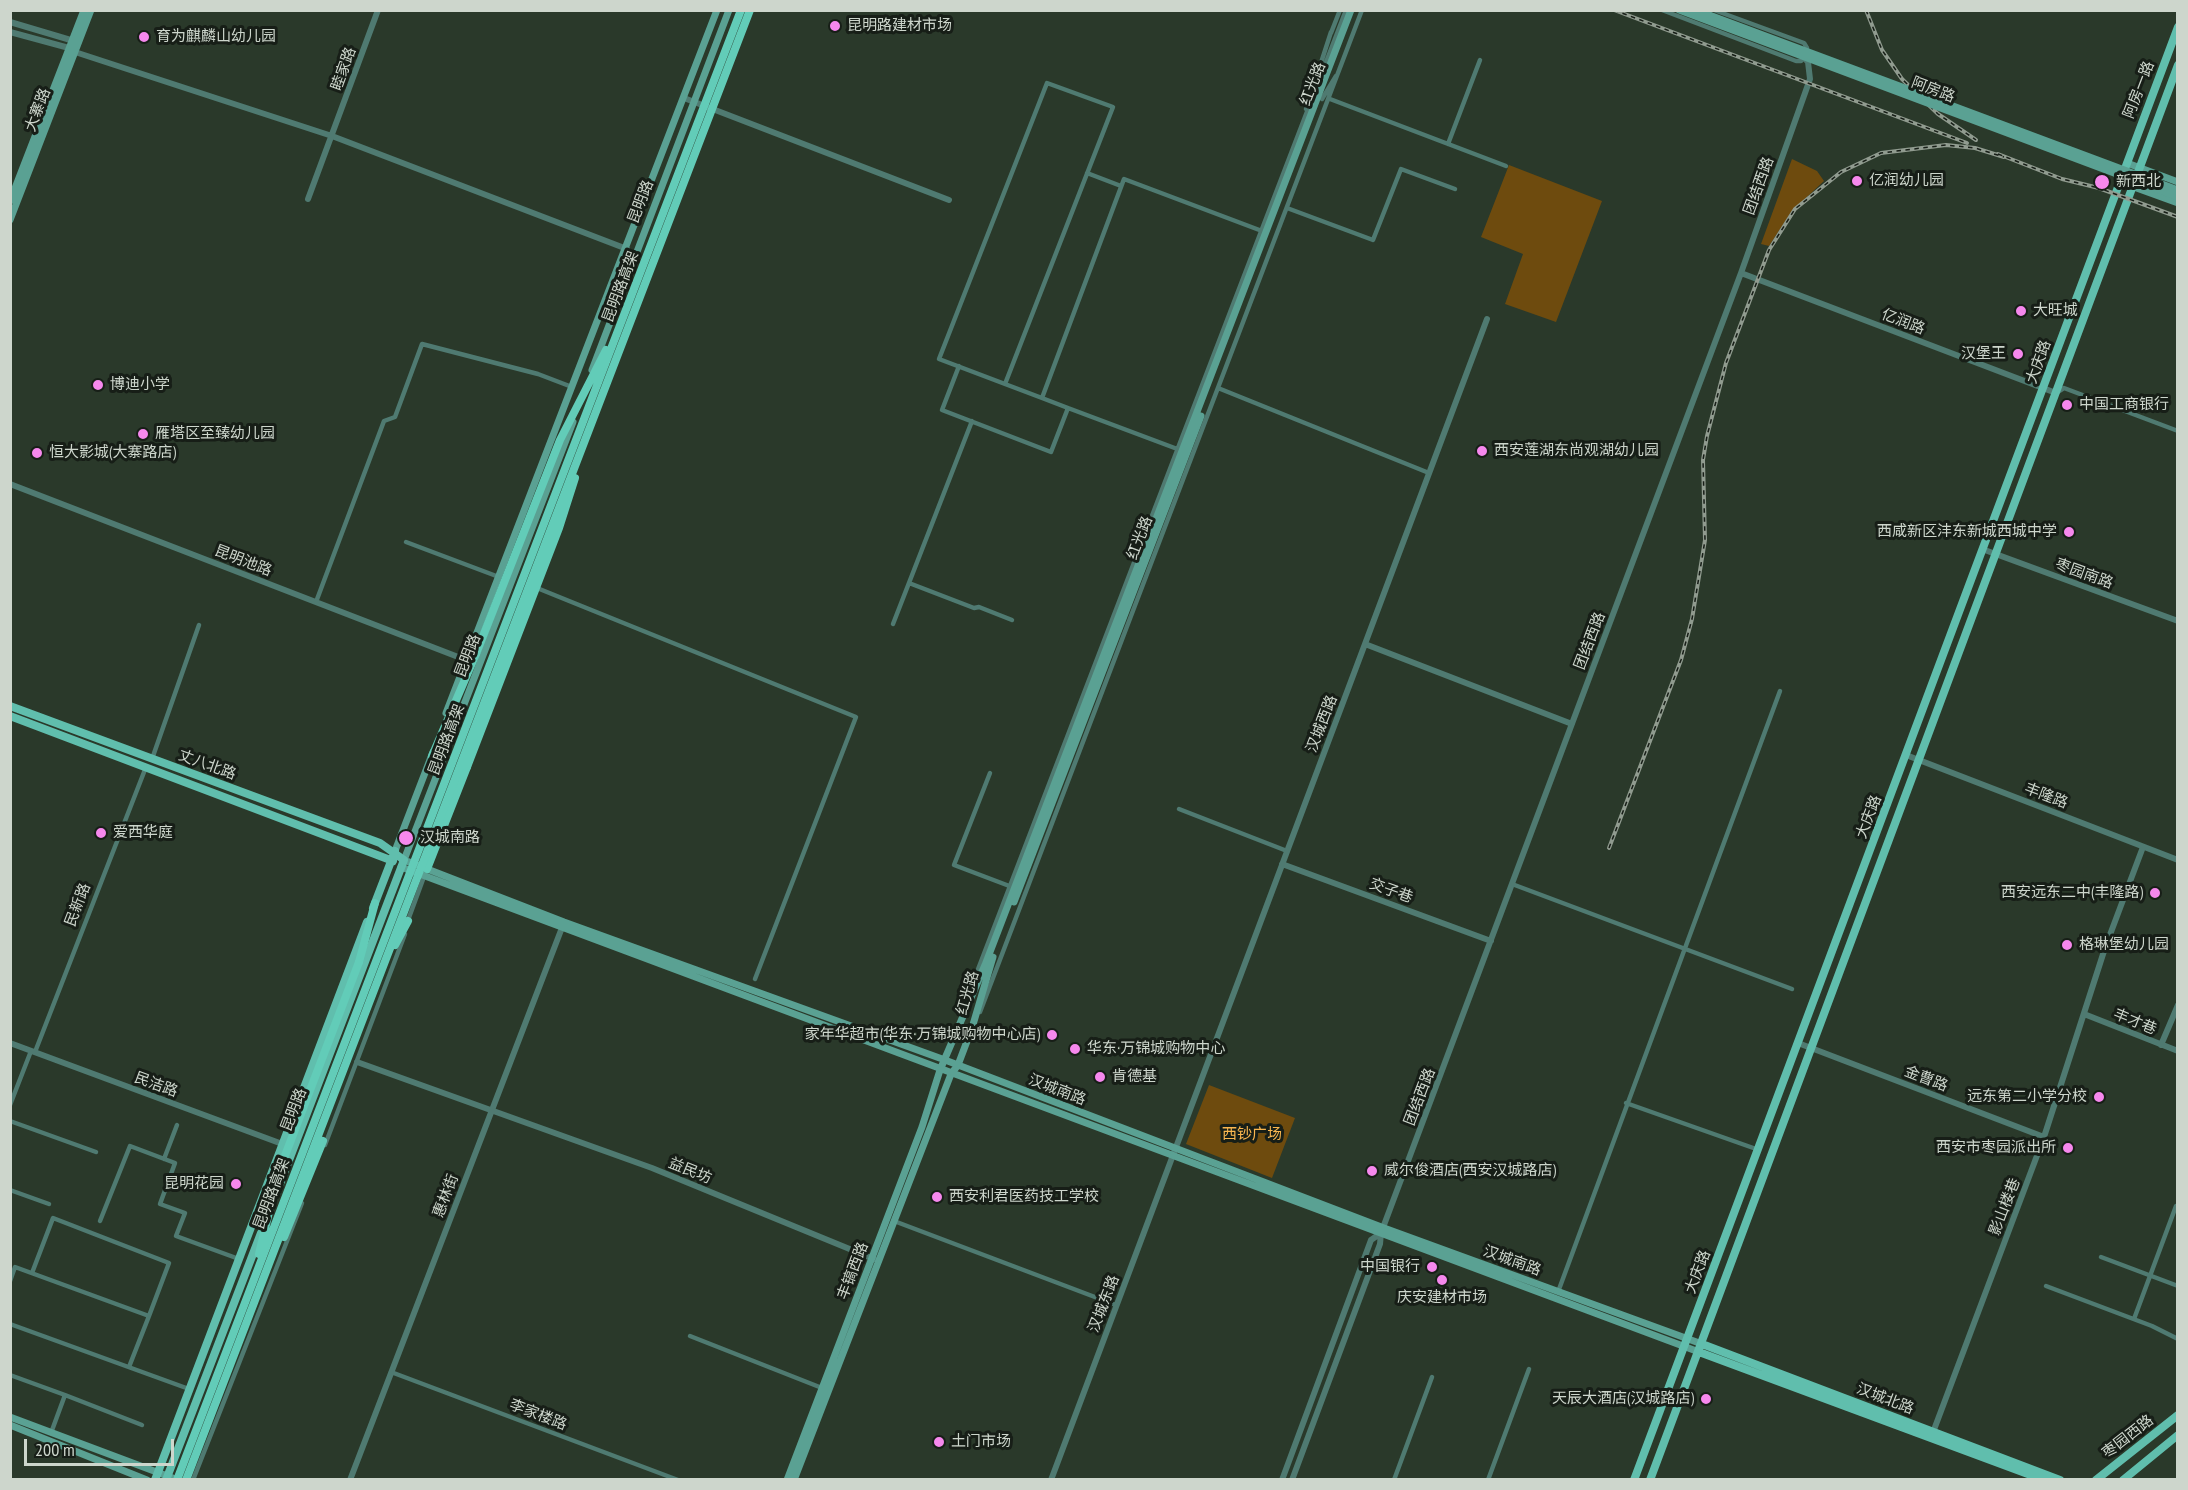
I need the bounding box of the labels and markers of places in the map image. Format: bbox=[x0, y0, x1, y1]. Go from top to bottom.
place label: 昆明路建材市场 bbox=[847, 17, 952, 35]
marker: 昆明路建材市场 bbox=[828, 19, 842, 33]
place label: 育为麒麟山幼儿园 bbox=[156, 28, 276, 46]
marker: 育为麒麟山幼儿园 bbox=[137, 30, 151, 44]
place label: 亿润幼儿园 bbox=[1869, 172, 1944, 190]
marker: 新西北 bbox=[2093, 173, 2111, 191]
place label: 新西北 bbox=[2116, 173, 2161, 191]
marker: 亿润幼儿园 bbox=[1850, 174, 1864, 188]
place label: 大旺城 bbox=[2033, 302, 2078, 320]
marker: 大旺城 bbox=[2014, 304, 2028, 318]
place label: 汉堡王 bbox=[1961, 345, 2006, 363]
marker: 汉堡王 bbox=[2011, 347, 2025, 361]
place label: 博迪小学 bbox=[110, 376, 170, 394]
marker: 博迪小学 bbox=[91, 378, 105, 392]
place label: 中国工商银行 bbox=[2079, 396, 2169, 414]
marker: 中国工商银行 bbox=[2060, 398, 2074, 412]
place label: 雁塔区至臻幼儿园 bbox=[155, 425, 275, 443]
marker: 雁塔区至臻幼儿园 bbox=[136, 427, 150, 441]
place label: 西安莲湖东尚观湖幼儿园 bbox=[1494, 442, 1659, 460]
place label: 恒大影城(大寨路店) bbox=[49, 444, 176, 462]
marker: 西安莲湖东尚观湖幼儿园 bbox=[1475, 444, 1489, 458]
marker: 恒大影城(大寨路店) bbox=[30, 446, 44, 460]
place label: 西咸新区沣东新城西城中学 bbox=[1877, 523, 2057, 541]
marker: 西咸新区沣东新城西城中学 bbox=[2062, 525, 2076, 539]
place label: 爱西华庭 bbox=[113, 824, 173, 842]
marker: 爱西华庭 bbox=[94, 826, 108, 840]
marker: 汉城南路 bbox=[397, 829, 415, 847]
place label: 汉城南路 bbox=[420, 829, 480, 847]
place label: 西安远东二中(丰隆路) bbox=[2001, 884, 2143, 902]
marker: 西安远东二中(丰隆路) bbox=[2148, 886, 2162, 900]
place label: 格琳堡幼儿园 bbox=[2079, 936, 2169, 954]
marker: 格琳堡幼儿园 bbox=[2060, 938, 2074, 952]
place label: 家年华超市(华东·万锦城购物中心店) bbox=[805, 1026, 1040, 1044]
marker: 家年华超市(华东·万锦城购物中心店) bbox=[1045, 1028, 1059, 1042]
place label: 华东·万锦城购物中心 bbox=[1087, 1040, 1225, 1058]
marker: 华东·万锦城购物中心 bbox=[1068, 1042, 1082, 1056]
place label: 肯德基 bbox=[1112, 1068, 1157, 1086]
marker: 肯德基 bbox=[1093, 1070, 1107, 1084]
place label: 远东第二小学分校 bbox=[1967, 1088, 2087, 1106]
marker: 远东第二小学分校 bbox=[2092, 1090, 2106, 1104]
place label: 西安市枣园派出所 bbox=[1936, 1139, 2056, 1157]
marker: 西安市枣园派出所 bbox=[2061, 1141, 2075, 1155]
place label: 威尔俊酒店(西安汉城路店) bbox=[1384, 1162, 1556, 1180]
marker: 威尔俊酒店(西安汉城路店) bbox=[1365, 1164, 1379, 1178]
place label: 昆明花园 bbox=[164, 1175, 224, 1193]
marker: 昆明花园 bbox=[229, 1177, 243, 1191]
place label: 西安利君医药技工学校 bbox=[949, 1188, 1099, 1206]
marker: 西安利君医药技工学校 bbox=[930, 1190, 944, 1204]
place label: 中国银行 bbox=[1360, 1258, 1420, 1276]
marker: 中国银行 bbox=[1425, 1260, 1439, 1274]
marker: 庆安建材市场 bbox=[1435, 1273, 1449, 1287]
place label: 庆安建材市场 bbox=[1397, 1289, 1487, 1307]
place label: 天辰大酒店(汉城路店) bbox=[1552, 1390, 1694, 1408]
marker: 天辰大酒店(汉城路店) bbox=[1699, 1392, 1713, 1406]
place label: 土门市场 bbox=[951, 1433, 1011, 1451]
marker: 土门市场 bbox=[932, 1435, 946, 1449]

